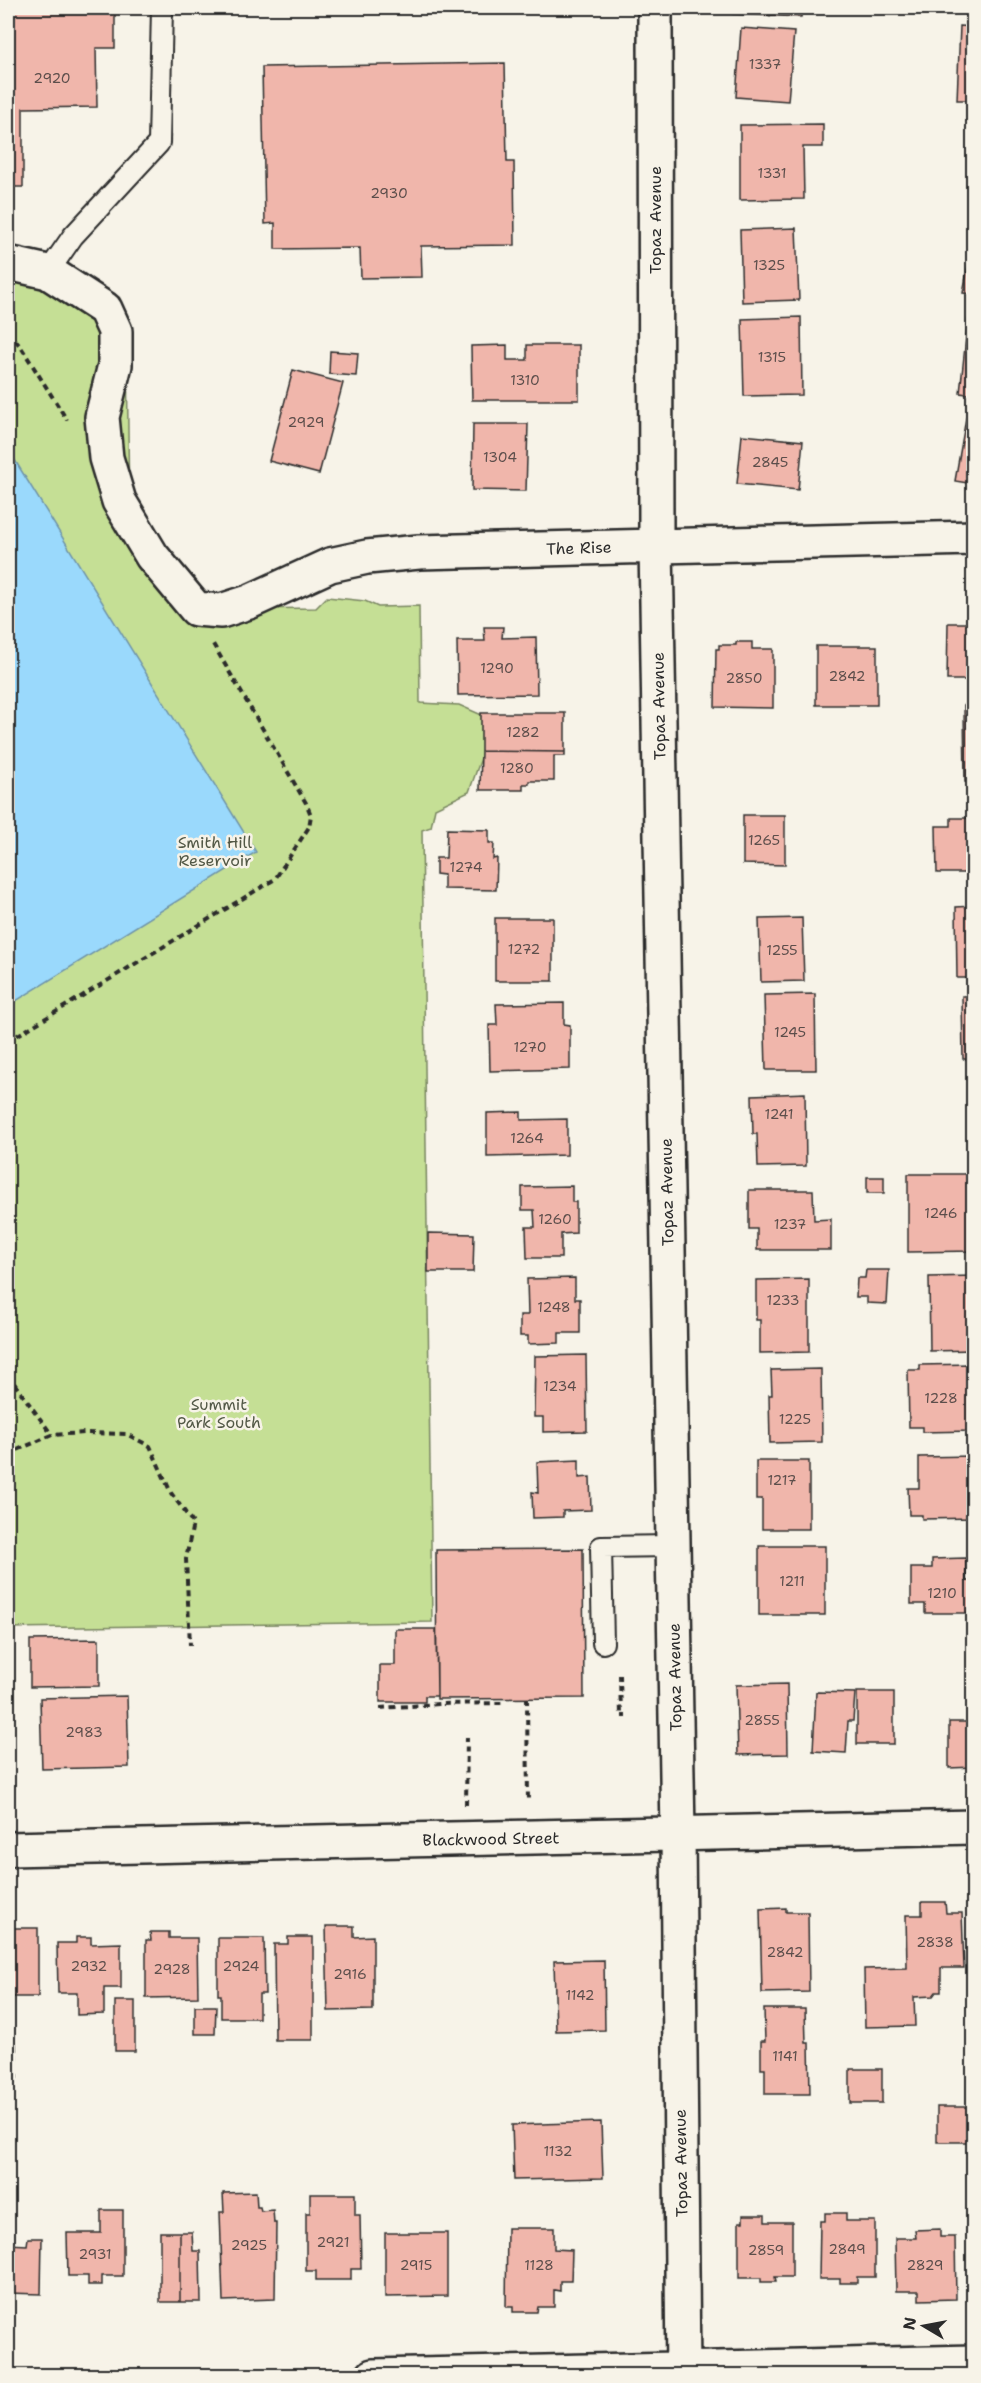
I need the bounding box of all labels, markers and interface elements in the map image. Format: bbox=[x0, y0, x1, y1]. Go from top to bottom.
house number: 1337 bbox=[749, 55, 781, 73]
house number: 2920 bbox=[33, 69, 71, 87]
house number: 1331 bbox=[757, 164, 787, 182]
street label: Topaz Avenue bbox=[645, 166, 666, 274]
house number: 2930 bbox=[370, 184, 408, 202]
house number: 1325 bbox=[753, 256, 785, 274]
house number: 1315 bbox=[758, 348, 786, 366]
house number: 1310 bbox=[510, 371, 540, 389]
house number: 2929 bbox=[287, 413, 325, 431]
house number: 1304 bbox=[483, 448, 517, 466]
house number: 2845 bbox=[752, 453, 788, 471]
street label: The Rise bbox=[546, 536, 612, 560]
street label: Topaz Avenue bbox=[648, 652, 670, 760]
house number: 1290 bbox=[480, 659, 514, 677]
house number: 2842 bbox=[828, 667, 866, 685]
house number: 2850 bbox=[725, 669, 763, 687]
house number: 1282 bbox=[506, 723, 540, 741]
house number: 1280 bbox=[500, 759, 534, 777]
house number: 1265 bbox=[748, 831, 780, 849]
park label: Smith Hill Reservoir bbox=[178, 832, 252, 871]
house number: 1274 bbox=[450, 858, 483, 876]
house number: 1272 bbox=[508, 940, 540, 958]
house number: 1255 bbox=[766, 941, 798, 959]
house number: 1245 bbox=[774, 1023, 806, 1041]
house number: 1270 bbox=[513, 1038, 547, 1056]
house number: 1241 bbox=[765, 1105, 793, 1123]
house number: 1264 bbox=[510, 1129, 544, 1147]
street label: Topaz Avenue bbox=[656, 1138, 678, 1246]
house number: 1246 bbox=[924, 1204, 958, 1222]
house number: 1260 bbox=[538, 1210, 572, 1228]
house number: 1237 bbox=[774, 1215, 806, 1233]
house number: 1233 bbox=[767, 1291, 799, 1309]
house number: 1248 bbox=[537, 1298, 571, 1316]
house number: 1234 bbox=[543, 1377, 577, 1395]
house number: 1228 bbox=[924, 1389, 958, 1407]
park label: Summit Park South bbox=[177, 1394, 261, 1433]
house number: 1225 bbox=[779, 1410, 811, 1428]
house number: 1217 bbox=[767, 1471, 797, 1489]
house number: 1211 bbox=[779, 1572, 805, 1590]
house number: 1210 bbox=[927, 1584, 957, 1602]
street label: Topaz Avenue bbox=[664, 1623, 686, 1731]
house number: 2855 bbox=[744, 1711, 780, 1729]
house number: 2983 bbox=[65, 1723, 103, 1741]
street label: Blackwood Street bbox=[422, 1827, 560, 1851]
house number: 2838 bbox=[916, 1933, 954, 1951]
house number: 2842 bbox=[766, 1943, 804, 1961]
house number: 2932 bbox=[71, 1957, 107, 1975]
house number: 2924 bbox=[223, 1957, 260, 1975]
house number: 2928 bbox=[153, 1960, 191, 1978]
house number: 2916 bbox=[333, 1965, 367, 1983]
house number: 1142 bbox=[565, 1986, 595, 2004]
house number: 1141 bbox=[772, 2047, 798, 2065]
street label: Topaz Avenue bbox=[670, 2109, 692, 2217]
house number: 1132 bbox=[543, 2142, 573, 2160]
house number: 2921 bbox=[316, 2233, 350, 2251]
house number: 2925 bbox=[231, 2236, 267, 2254]
house number: 2849 bbox=[828, 2240, 866, 2258]
house number: 2859 bbox=[748, 2241, 784, 2259]
house number: 2931 bbox=[78, 2245, 112, 2263]
house number: 2915 bbox=[400, 2256, 432, 2274]
house number: 1128 bbox=[524, 2256, 554, 2274]
house number: 2829 bbox=[906, 2256, 944, 2274]
north arrow bbox=[894, 2296, 954, 2356]
text: N bbox=[898, 2315, 921, 2332]

